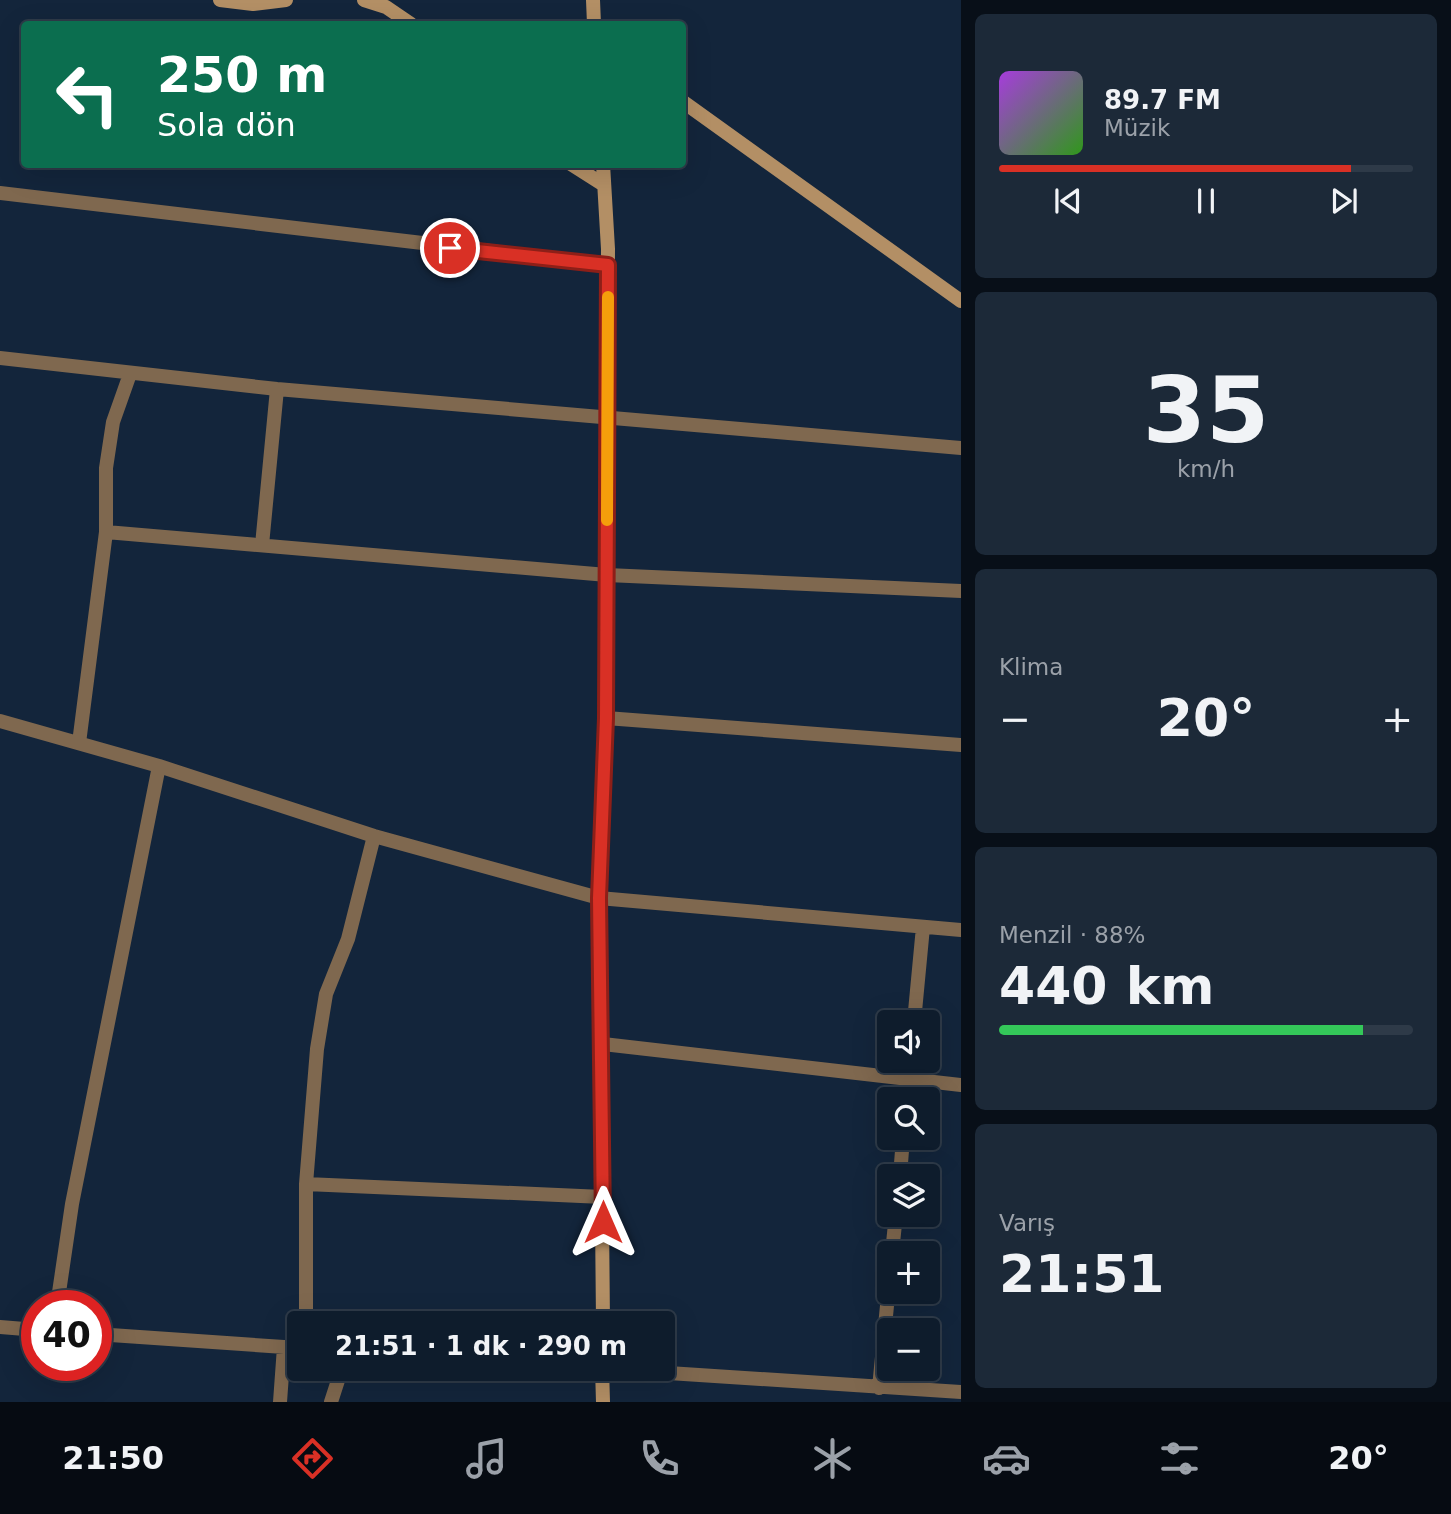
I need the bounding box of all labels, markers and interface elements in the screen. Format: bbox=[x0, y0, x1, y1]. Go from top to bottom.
text: 250 m bbox=[157, 47, 327, 104]
icon: left bbox=[42, 49, 133, 140]
text: 89.7 FM bbox=[1104, 85, 1221, 115]
text: Sola dön bbox=[157, 106, 296, 144]
text: Müzik bbox=[1104, 115, 1170, 141]
icon: previous bbox=[1049, 182, 1087, 220]
icon: pause bbox=[1187, 182, 1225, 220]
icon: next bbox=[1325, 182, 1363, 220]
pin bbox=[420, 218, 480, 278]
icon: arrive bbox=[431, 229, 469, 267]
text: 35 bbox=[1143, 358, 1269, 463]
text: km/h bbox=[1177, 456, 1235, 482]
text: Klima bbox=[999, 654, 1063, 680]
text: 20° bbox=[1157, 688, 1255, 748]
text: − bbox=[999, 697, 1031, 741]
text: + bbox=[1381, 697, 1413, 741]
text: Menzil · 88% bbox=[999, 922, 1145, 948]
text: 440 km bbox=[999, 956, 1214, 1016]
map controls bbox=[877, 1010, 940, 1381]
button: sound bbox=[877, 1010, 940, 1073]
button: search bbox=[877, 1087, 940, 1150]
button: layers bbox=[877, 1164, 940, 1227]
position arrow bbox=[566, 1185, 640, 1259]
text: Varış bbox=[999, 1210, 1055, 1236]
button: + bbox=[877, 1241, 940, 1304]
text: 21:51 bbox=[999, 1244, 1165, 1304]
speed limit sign: 40 bbox=[21, 1290, 112, 1381]
button: − bbox=[877, 1318, 940, 1381]
text: 21:51 · 1 dk · 290 m bbox=[335, 1331, 627, 1361]
icon: directions bbox=[288, 1434, 337, 1483]
icon: music bbox=[462, 1434, 511, 1483]
icon: phone bbox=[635, 1434, 684, 1483]
icon: climate bbox=[808, 1434, 857, 1483]
icon: car bbox=[982, 1434, 1031, 1483]
icon: filters bbox=[1155, 1434, 1204, 1483]
text: 21:50 bbox=[62, 1439, 164, 1477]
text: 20° bbox=[1328, 1439, 1389, 1477]

